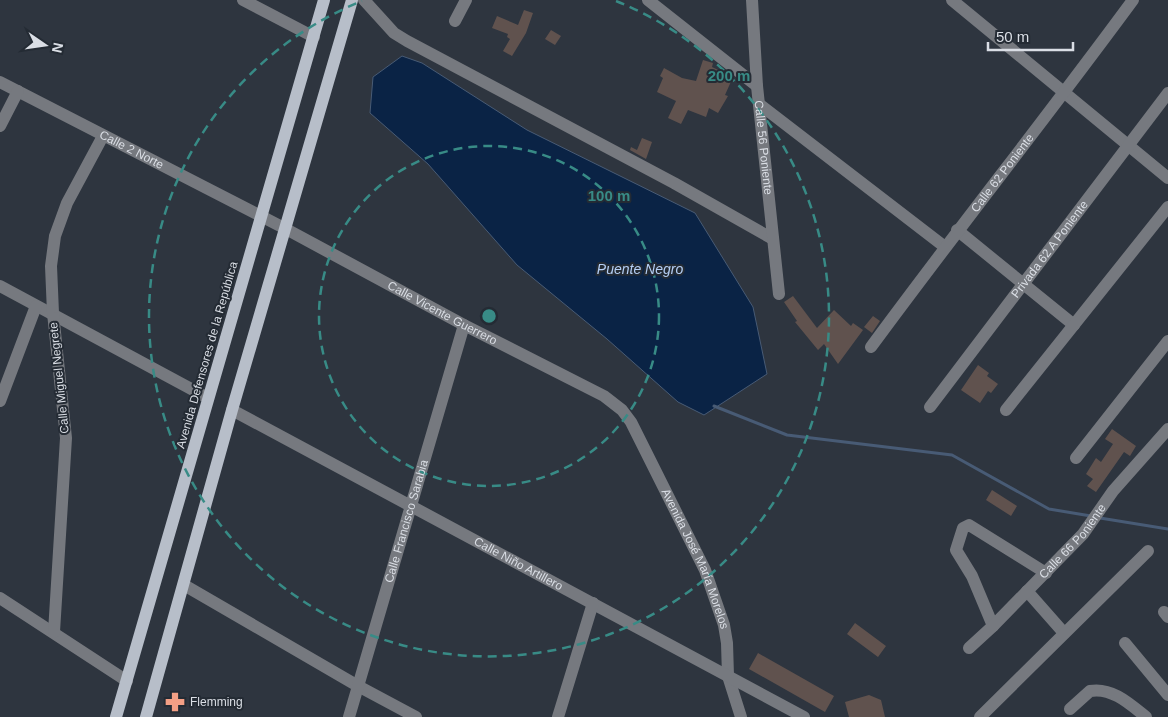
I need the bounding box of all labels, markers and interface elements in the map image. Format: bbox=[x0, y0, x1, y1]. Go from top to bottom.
north arrow bbox=[20, 20, 70, 70]
scale bar bbox=[988, 20, 1073, 52]
text: 50 m bbox=[996, 28, 1029, 45]
text: N bbox=[49, 41, 67, 55]
text: 200 m bbox=[708, 67, 750, 84]
street label: Calle 56 Poniente bbox=[752, 100, 775, 196]
street label: Calle 2 Norte bbox=[97, 127, 166, 172]
street label: Calle 62 Poniente bbox=[968, 131, 1037, 215]
text: 100 m bbox=[588, 187, 630, 204]
street label: Privada 62 A Poniente bbox=[1008, 198, 1091, 301]
street label: Avenida Defensores de la República bbox=[174, 260, 241, 450]
water label: Puente Negro bbox=[597, 261, 683, 277]
street label: Calle Vicente Guerrero bbox=[385, 278, 500, 348]
centre of rings bbox=[480, 307, 498, 325]
street label: Calle Miguel Negrete bbox=[46, 321, 72, 434]
street label: Calle Francisco Sarabia bbox=[382, 458, 431, 584]
street label: Avenida José María Morelos bbox=[658, 486, 732, 630]
street label: Calle 66 Poniente bbox=[1036, 501, 1109, 582]
street label: Calle Niño Artillero bbox=[471, 534, 566, 593]
pharmacy icon: Flemming bbox=[164, 691, 186, 713]
place label: Flemming bbox=[190, 695, 243, 709]

